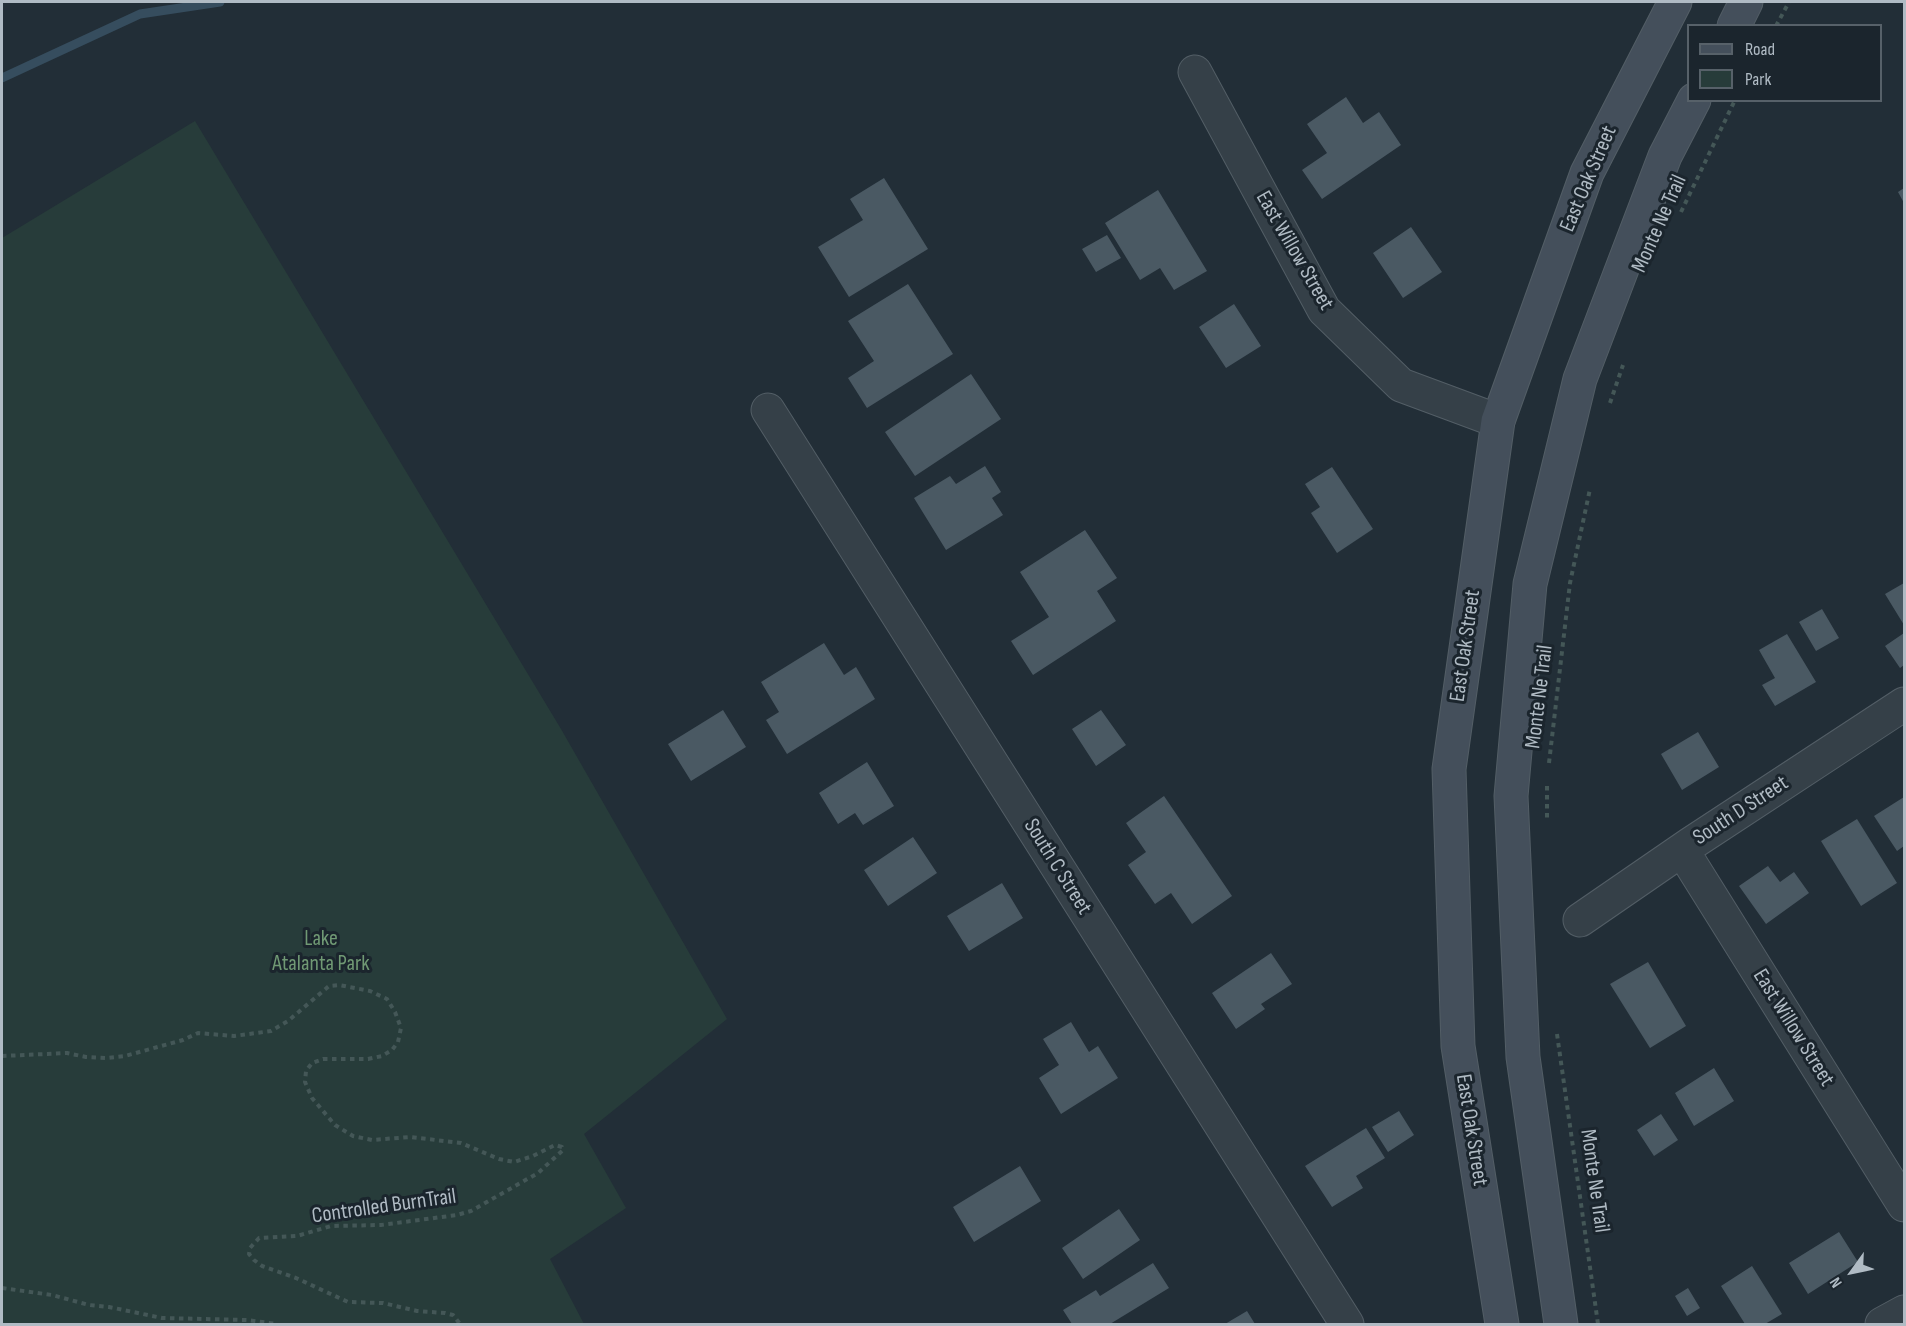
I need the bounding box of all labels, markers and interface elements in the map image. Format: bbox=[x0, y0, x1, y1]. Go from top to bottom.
legend bbox=[1687, 24, 1882, 102]
text: Road bbox=[1745, 39, 1775, 60]
text: Park bbox=[1745, 69, 1771, 90]
street label: East Oak Street bbox=[1555, 122, 1623, 236]
street label: Monte Ne Trail bbox=[1627, 171, 1693, 277]
street label: East Willow Street bbox=[1249, 187, 1339, 315]
street label: East Oak Street bbox=[1445, 588, 1487, 704]
street label: Monte Ne Trail bbox=[1521, 644, 1559, 750]
street label: South D Street bbox=[1688, 770, 1794, 852]
street label: South C Street bbox=[1017, 814, 1097, 920]
park label: Lake Atalanta Park bbox=[272, 926, 370, 978]
street label: East Willow Street bbox=[1747, 965, 1839, 1091]
street label: East Oak Street bbox=[1449, 1072, 1493, 1188]
street label: Monte Ne Trail bbox=[1574, 1128, 1614, 1234]
street label: Controlled BurnTrail bbox=[310, 1184, 458, 1230]
north arrow bbox=[1822, 1242, 1882, 1302]
text: N bbox=[1826, 1273, 1847, 1291]

